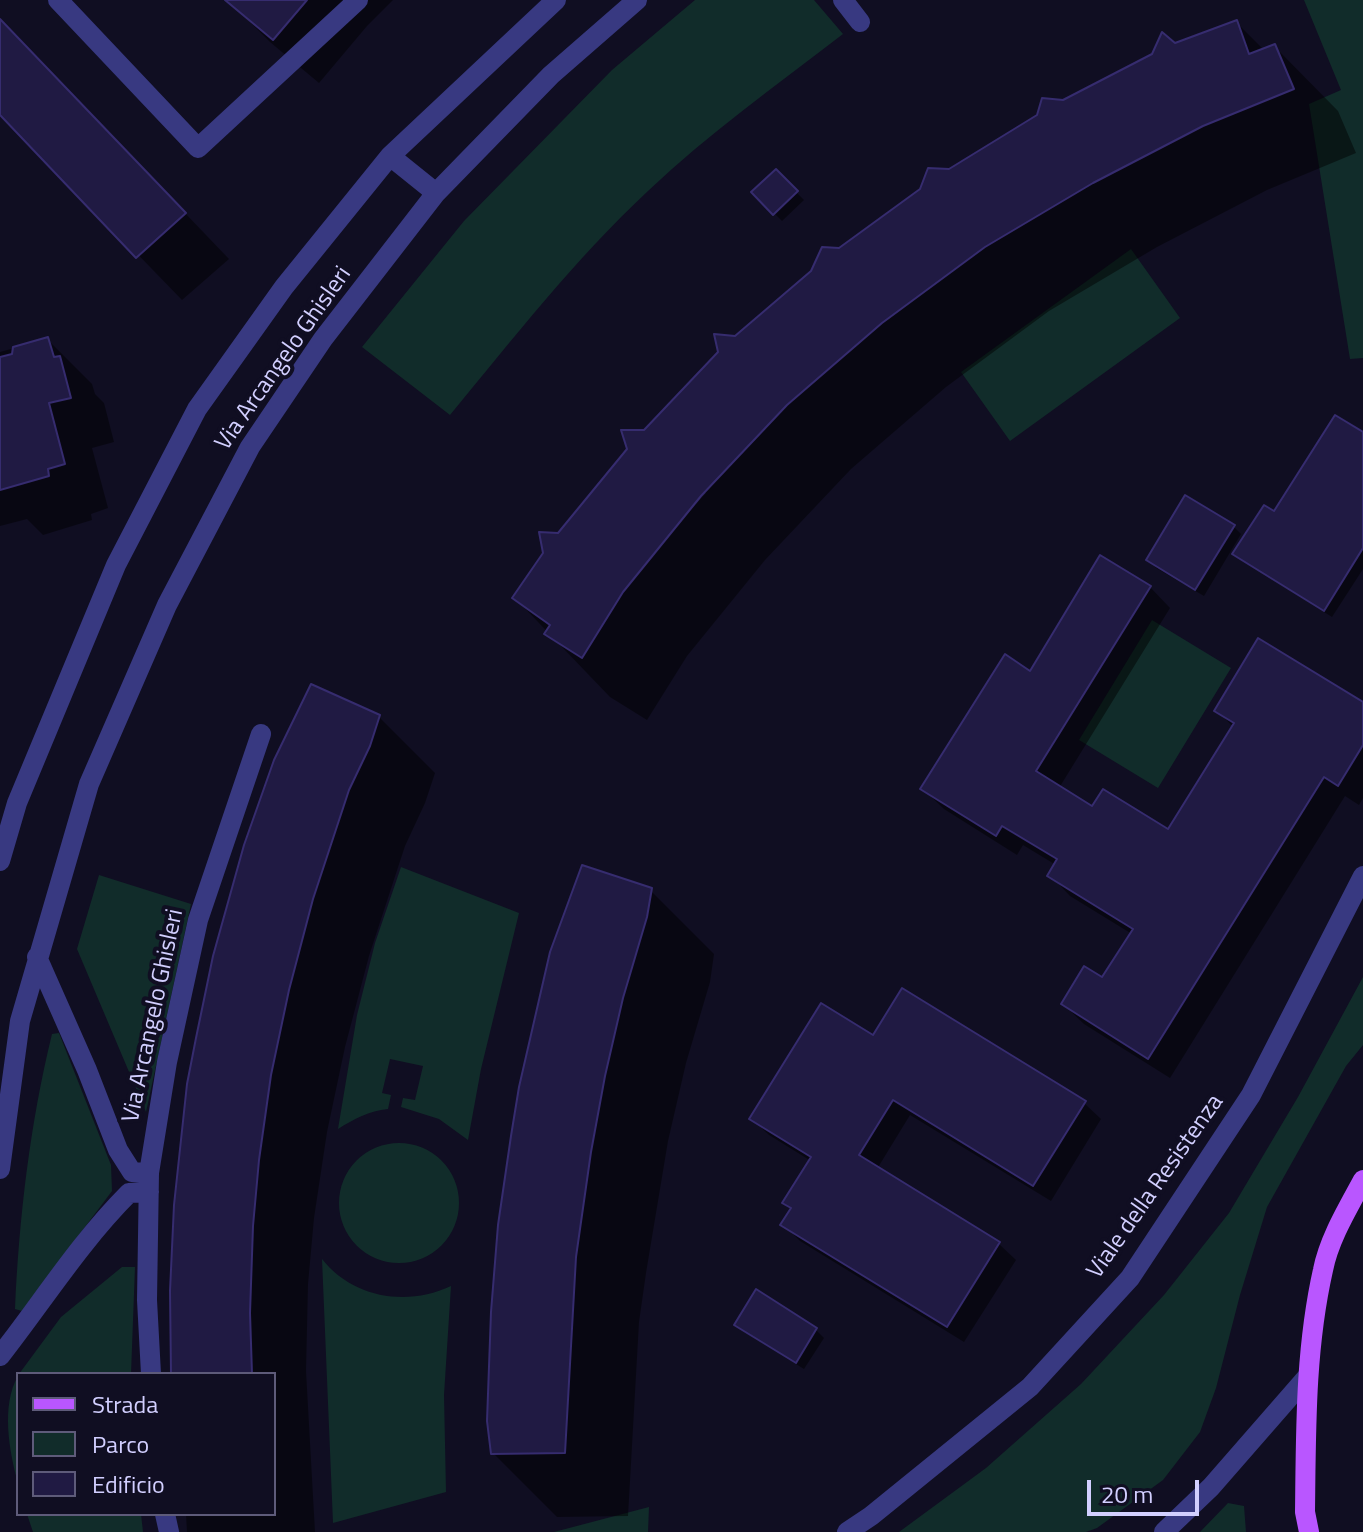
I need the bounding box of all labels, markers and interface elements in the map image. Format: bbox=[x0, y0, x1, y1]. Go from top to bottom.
street label: Via Arcangelo Ghisleri bbox=[210, 262, 358, 456]
street label: Via Arcangelo Ghisleri bbox=[117, 907, 191, 1125]
street label: Viale della Resistenza bbox=[1082, 1089, 1230, 1285]
legend bbox=[16, 1372, 276, 1516]
text: Strada bbox=[92, 1386, 158, 1422]
text: Parco bbox=[92, 1426, 149, 1462]
scale bar bbox=[1091, 1464, 1203, 1514]
text: Edificio bbox=[92, 1466, 165, 1502]
text: 20 m bbox=[1101, 1476, 1153, 1512]

